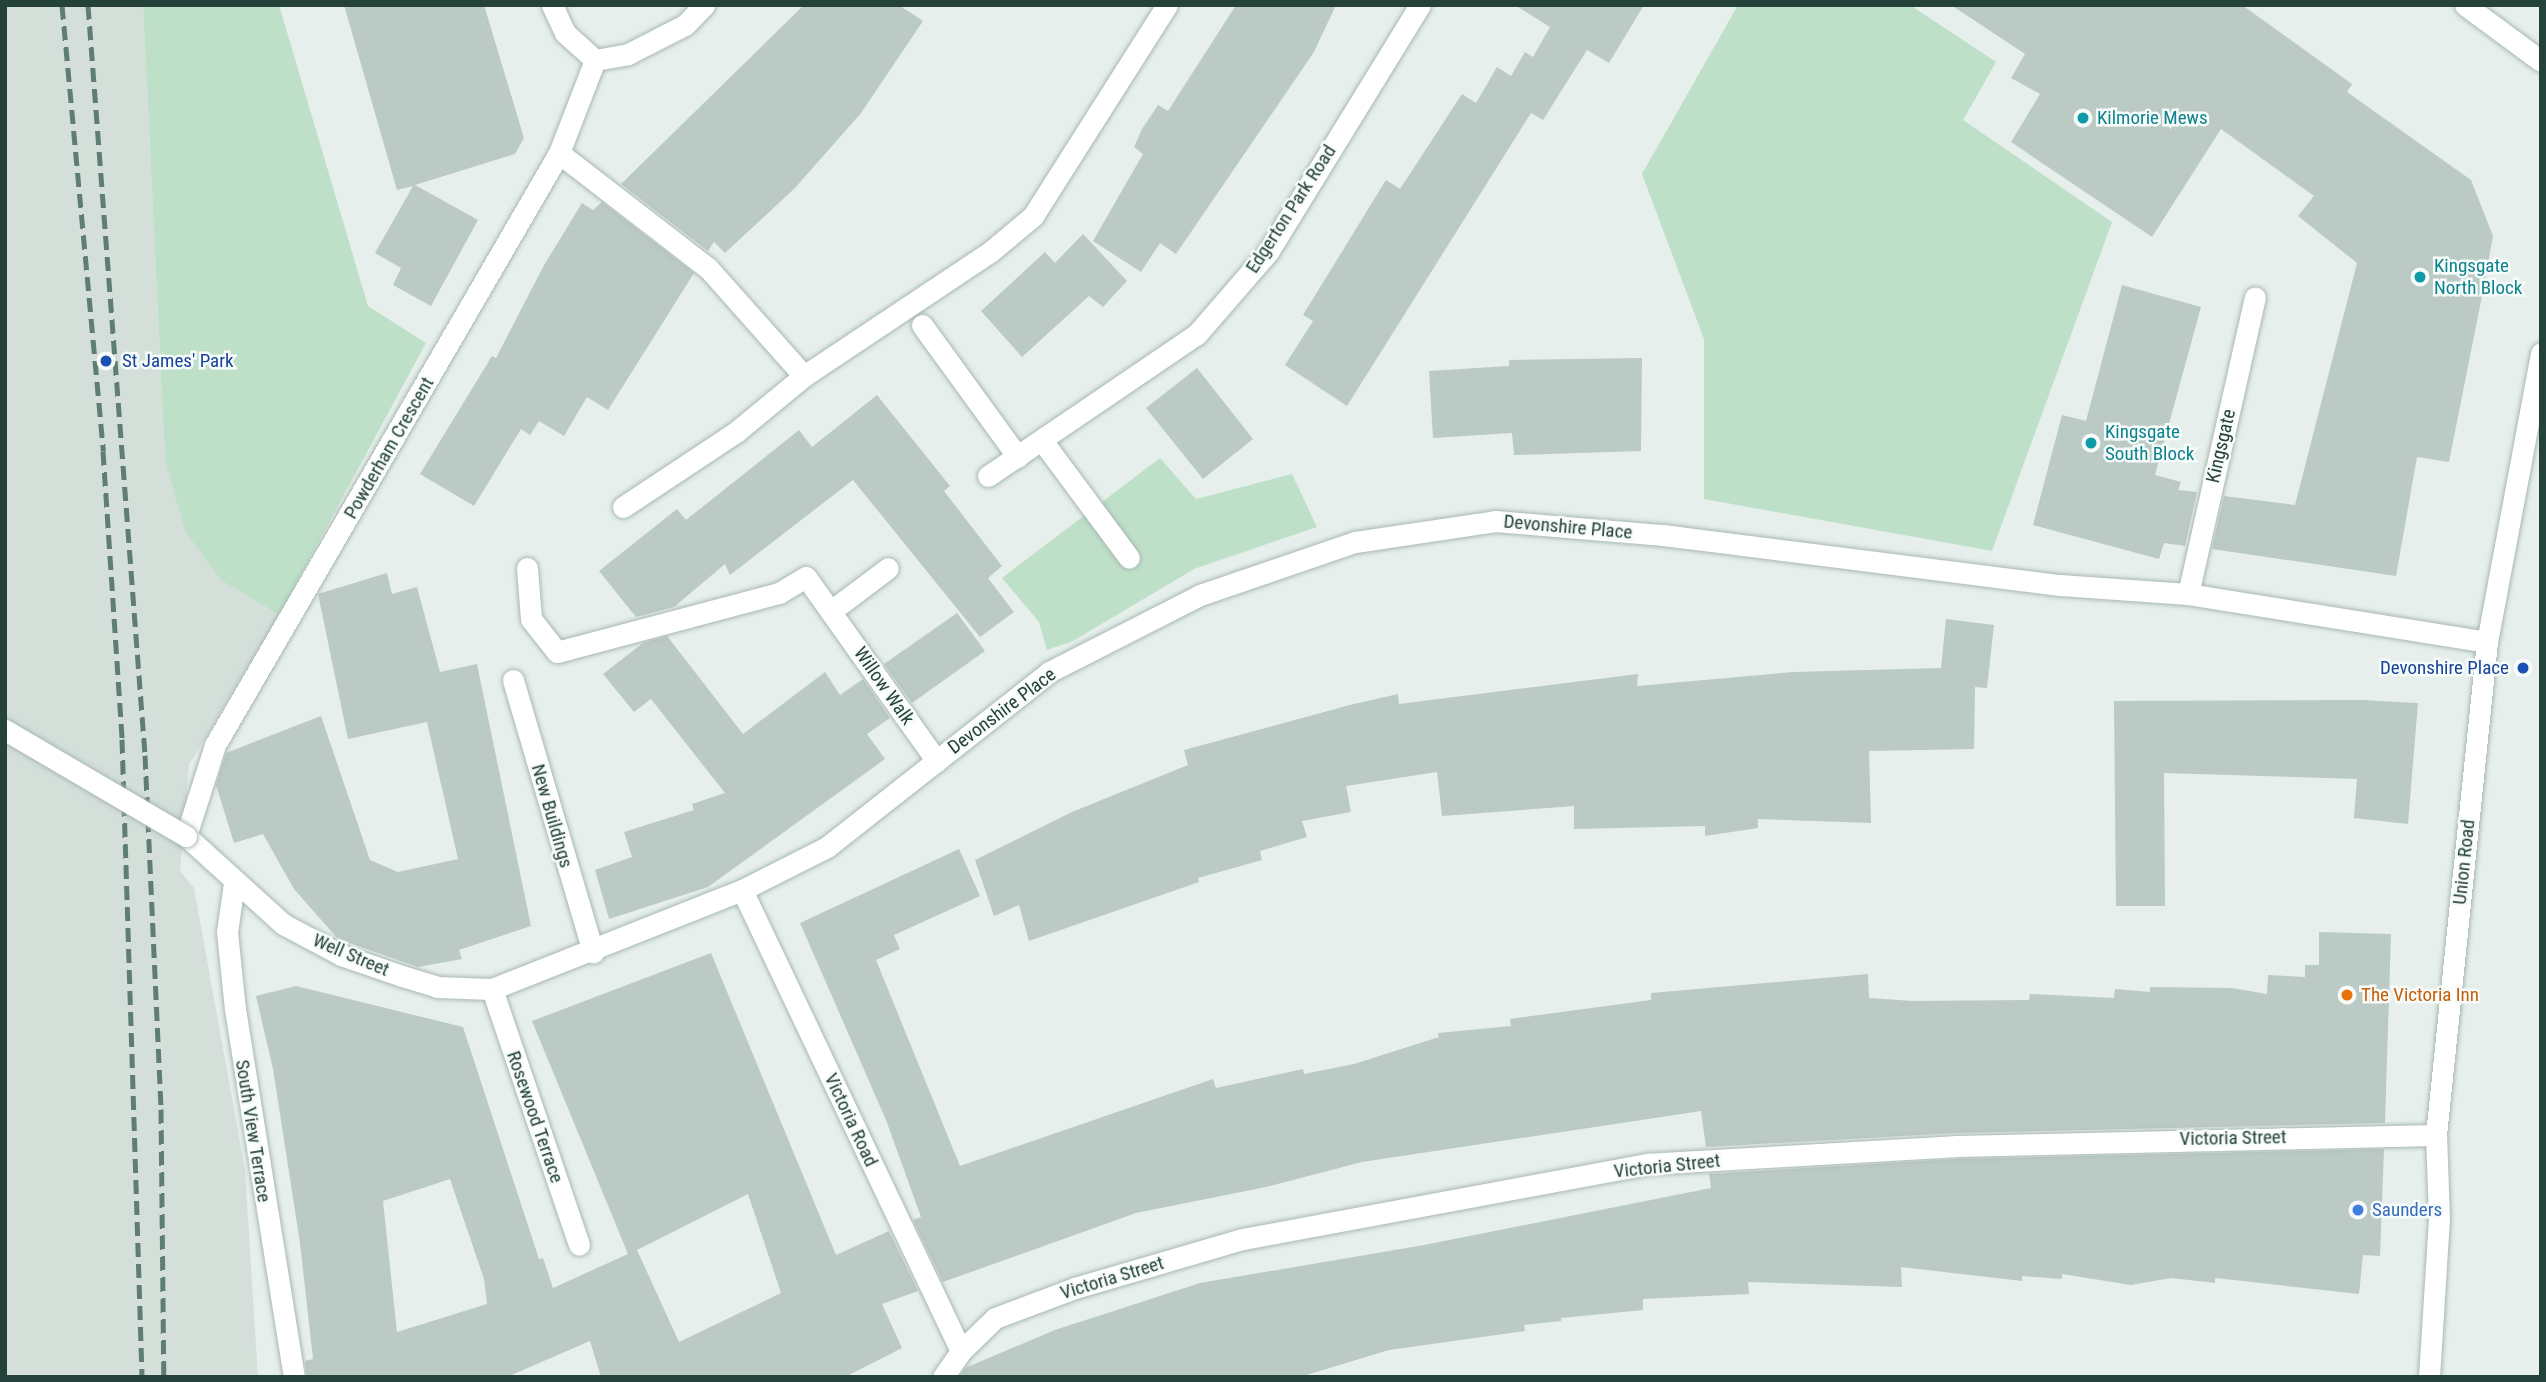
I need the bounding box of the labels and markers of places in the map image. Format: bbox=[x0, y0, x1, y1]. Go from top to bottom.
place label: Kilmorie Mews bbox=[2097, 107, 2208, 129]
marker: Kilmorie Mews bbox=[2075, 110, 2091, 126]
place label: Kingsgate North Block bbox=[2434, 255, 2522, 299]
marker: Kingsgate North Block bbox=[2412, 269, 2428, 285]
place label: St James' Park bbox=[122, 350, 234, 372]
marker: St James' Park bbox=[96, 351, 116, 371]
place label: Kingsgate South Block bbox=[2105, 421, 2194, 465]
marker: Kingsgate South Block bbox=[2083, 435, 2099, 451]
place label: Devonshire Place bbox=[2380, 657, 2509, 679]
marker: Devonshire Place bbox=[2515, 660, 2531, 676]
place label: The Victoria Inn bbox=[2361, 984, 2479, 1006]
marker: The Victoria Inn bbox=[2339, 987, 2355, 1003]
place label: Saunders bbox=[2372, 1199, 2442, 1221]
marker: Saunders bbox=[2350, 1202, 2366, 1218]

